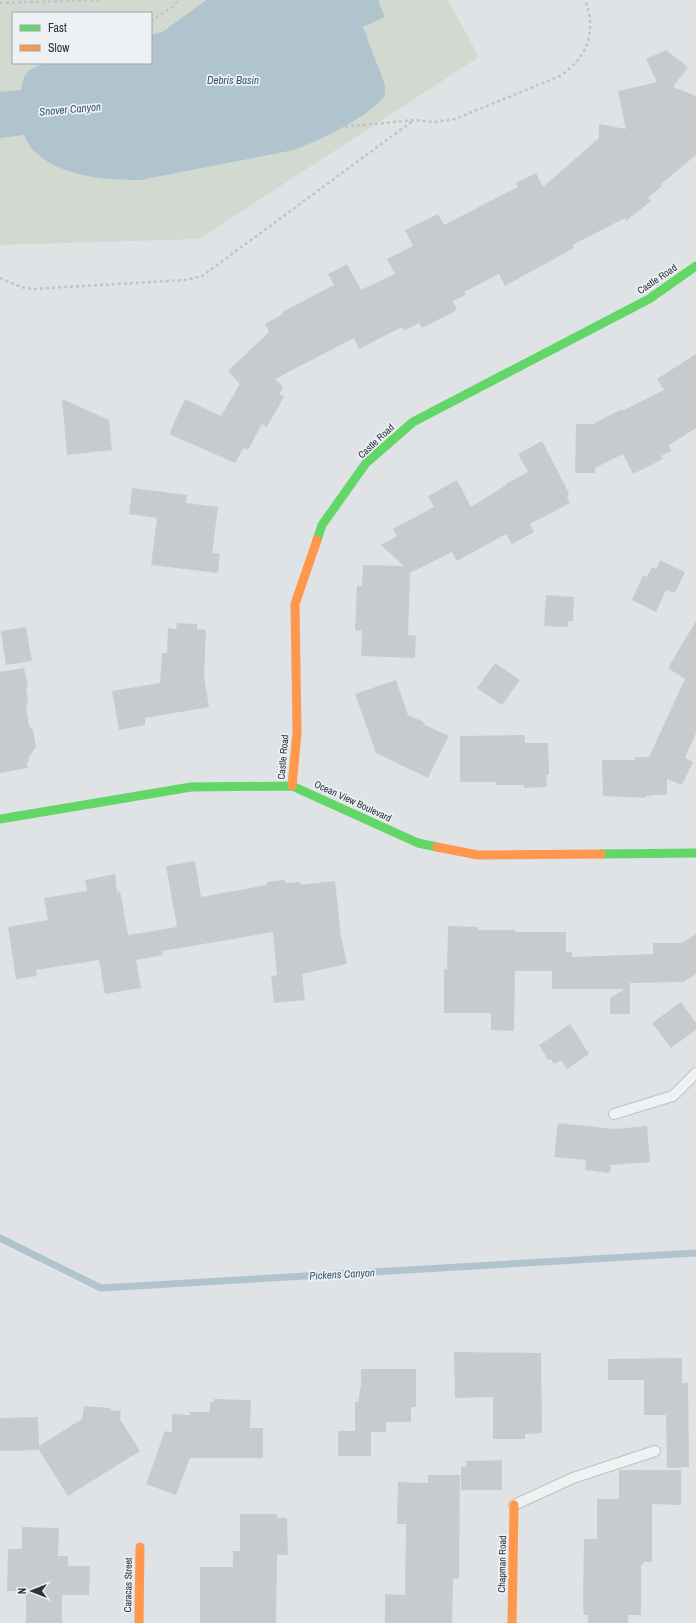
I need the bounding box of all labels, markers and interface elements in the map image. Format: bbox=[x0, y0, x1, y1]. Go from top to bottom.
legend bbox=[12, 12, 152, 64]
text: Fast bbox=[48, 20, 67, 36]
text: Slow bbox=[48, 40, 70, 56]
water label: Debris Basin bbox=[207, 73, 259, 87]
water label: Snover Canyon bbox=[38, 99, 102, 119]
street label: Castle Road bbox=[635, 261, 679, 297]
street label: Castle Road bbox=[355, 421, 397, 461]
street label: Castle Road bbox=[275, 734, 291, 780]
street label: Ocean View Boulevard bbox=[312, 777, 394, 825]
water label: Pickens Canyon bbox=[309, 1265, 375, 1283]
street label: Chapman Road bbox=[495, 1535, 509, 1593]
street label: Caracas Street bbox=[121, 1557, 135, 1612]
north arrow bbox=[12, 1571, 52, 1611]
text: N bbox=[15, 1588, 29, 1594]

